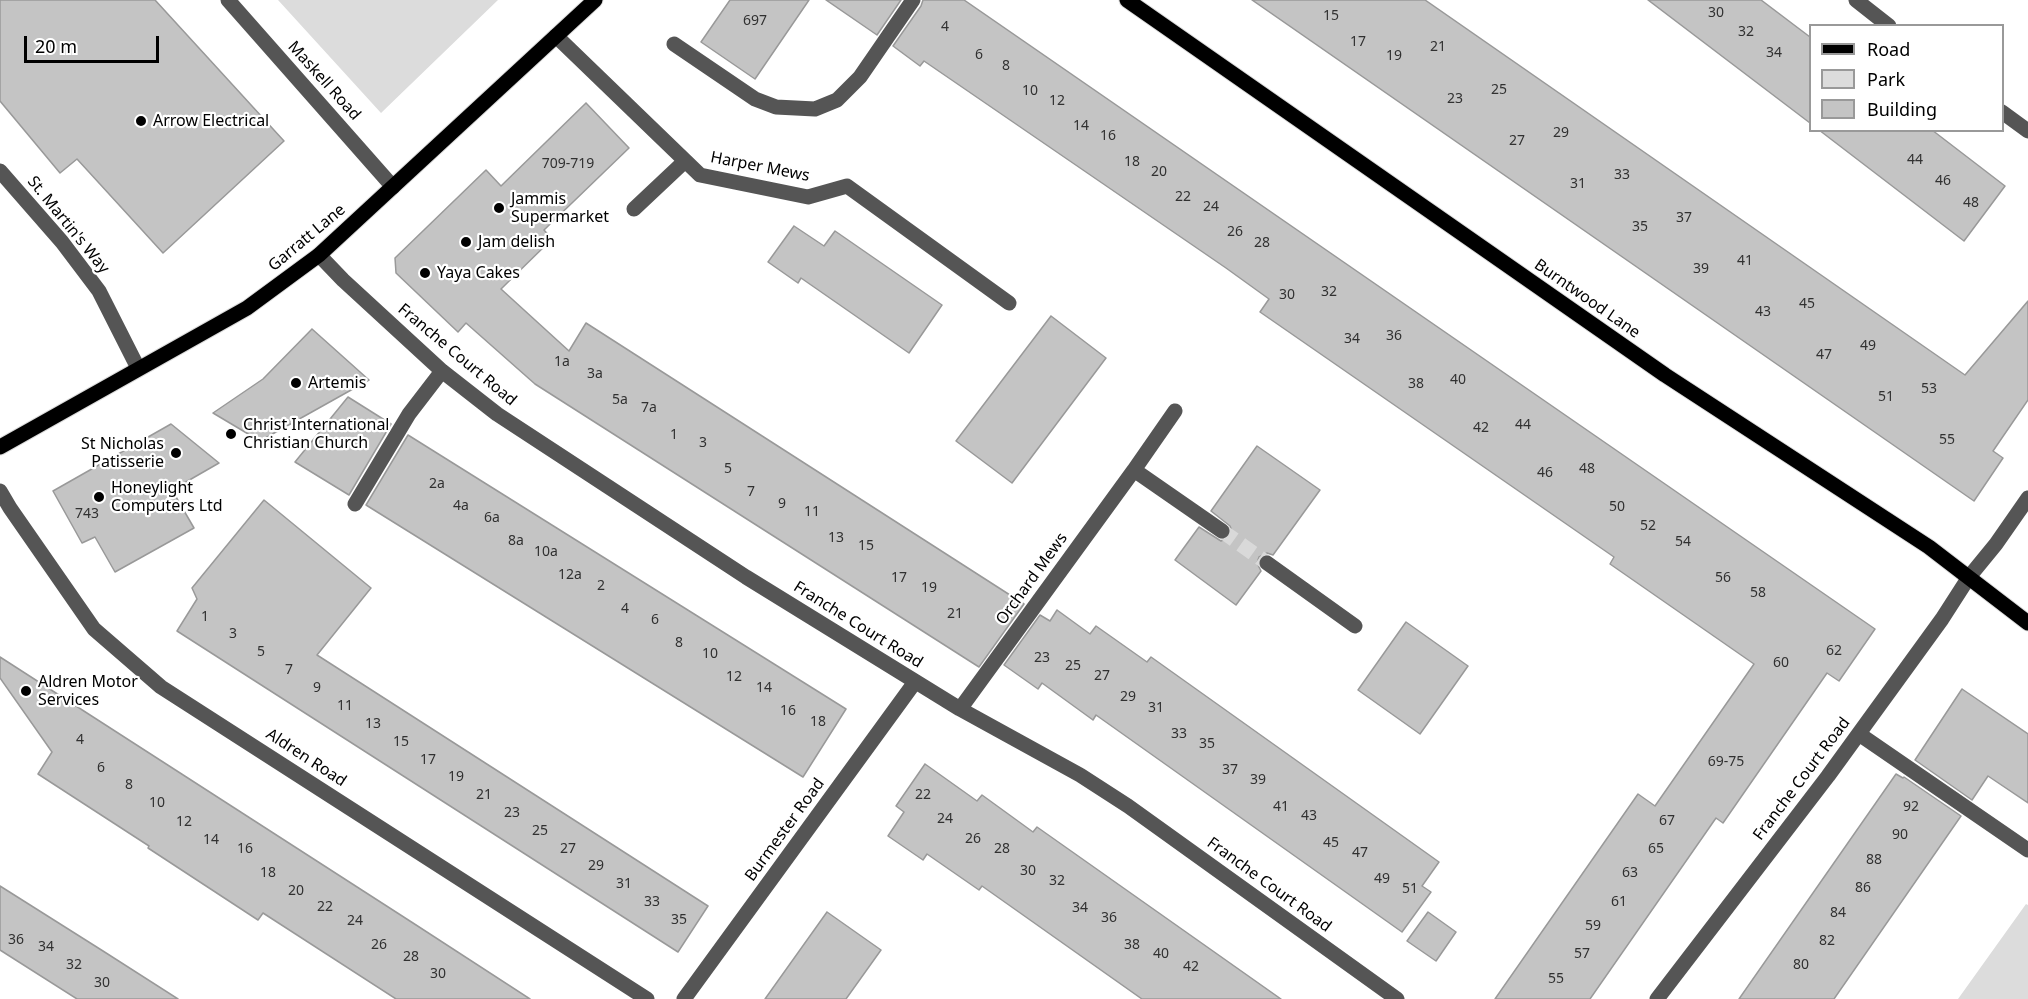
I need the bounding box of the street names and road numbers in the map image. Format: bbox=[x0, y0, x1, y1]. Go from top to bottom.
street label: Maskell Road bbox=[284, 38, 364, 124]
street label: Harper Mews bbox=[709, 148, 811, 186]
street label: St. Martin's Way bbox=[23, 173, 113, 277]
street label: Garratt Lane bbox=[265, 200, 349, 276]
street label: Burntwood Lane bbox=[1530, 255, 1644, 343]
street label: Franche Court Road bbox=[394, 300, 520, 410]
street label: Orchard Mews bbox=[992, 529, 1072, 629]
street label: Franche Court Road bbox=[790, 577, 926, 673]
street label: Franche Court Road bbox=[1750, 714, 1854, 844]
street label: Aldren Road bbox=[262, 725, 350, 791]
street label: Burmester Road bbox=[741, 775, 829, 885]
street label: Franche Court Road bbox=[1203, 833, 1335, 937]

